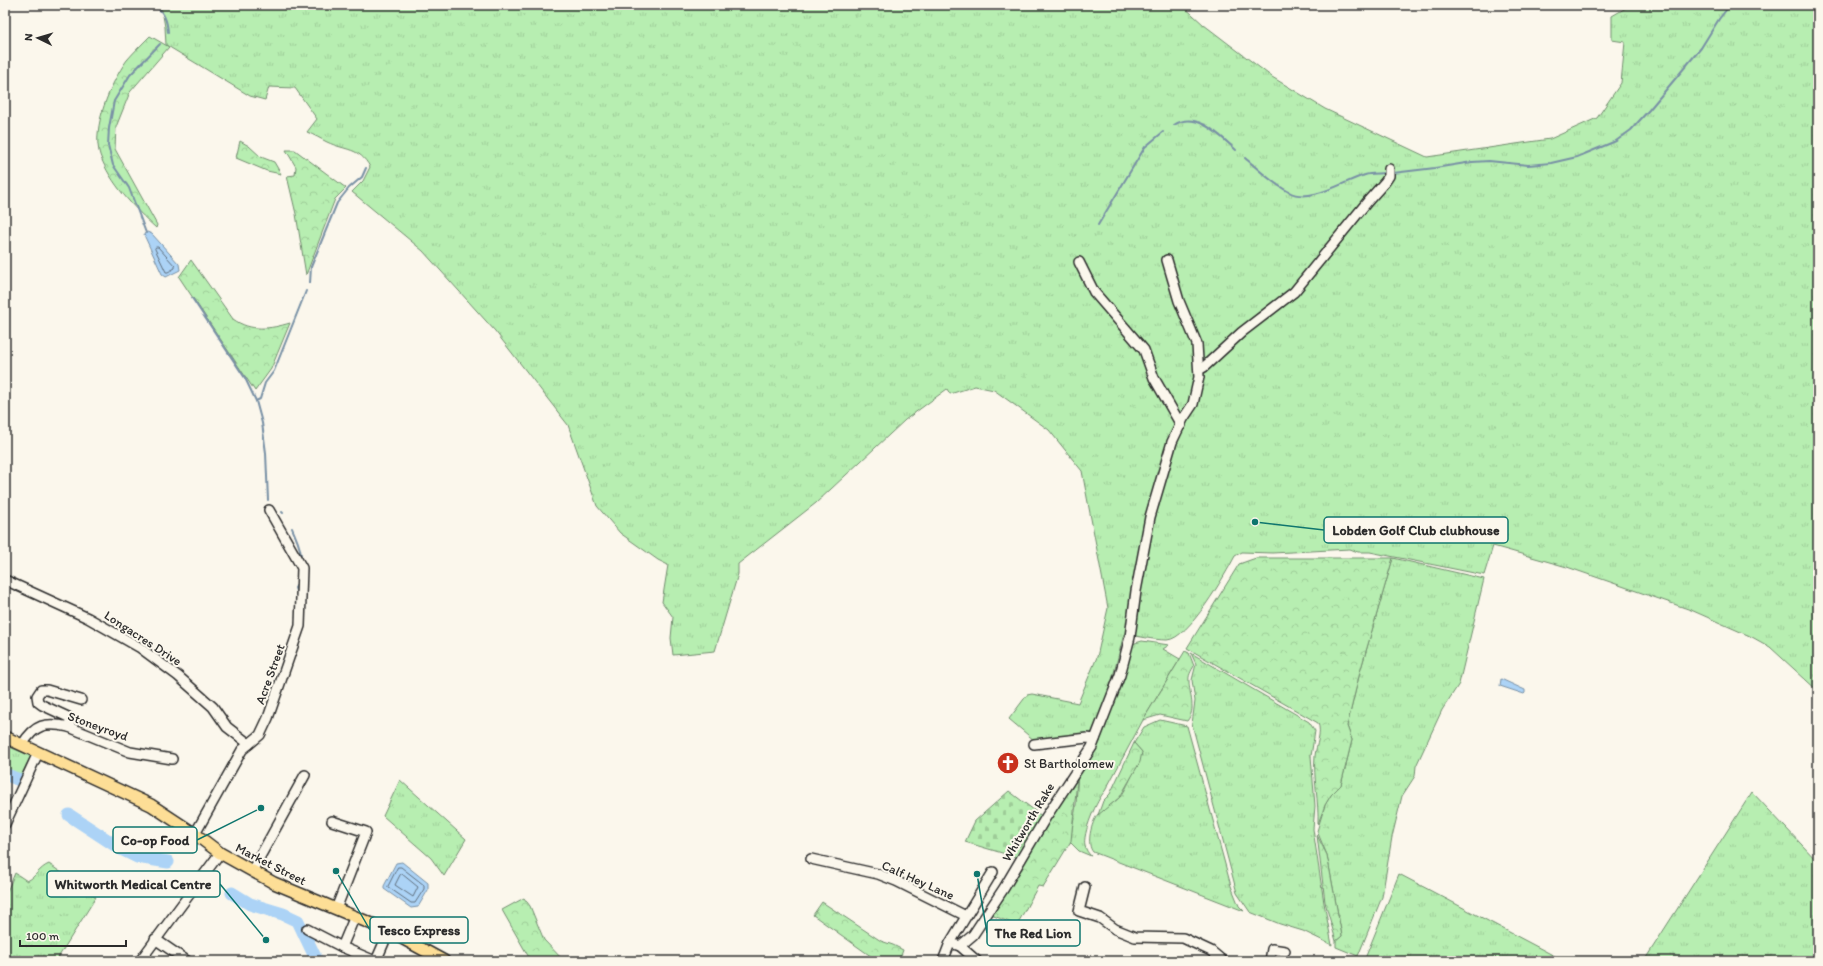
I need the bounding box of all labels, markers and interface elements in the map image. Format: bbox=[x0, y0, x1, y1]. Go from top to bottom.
north arrow bbox=[18, 18, 58, 58]
text: N bbox=[22, 33, 35, 41]
callout: Lobden Golf Club clubhouse bbox=[1324, 517, 1508, 543]
text: Lobden Golf Club clubhouse bbox=[1332, 522, 1500, 539]
street label: Longacres Drive bbox=[102, 607, 184, 669]
street label: Acre Street bbox=[252, 642, 288, 706]
street label: Stoneyroyd bbox=[66, 708, 130, 744]
church icon: St Bartholomew bbox=[995, 750, 1021, 776]
place label: St Bartholomew bbox=[1024, 756, 1114, 771]
street label: Whitworth Rake bbox=[999, 780, 1057, 864]
callout: Co-op Food bbox=[113, 827, 197, 853]
text: Co-op Food bbox=[121, 832, 190, 849]
street label: Market Street bbox=[233, 840, 309, 888]
street label: Calf Hey Lane bbox=[879, 857, 957, 903]
callout: Whitworth Medical Centre bbox=[47, 871, 220, 897]
text: Whitworth Medical Centre bbox=[55, 876, 212, 893]
callout: Tesco Express bbox=[370, 917, 468, 943]
callout: The Red Lion bbox=[987, 920, 1080, 946]
scale bar bbox=[20, 922, 126, 948]
text: Tesco Express bbox=[377, 922, 460, 939]
text: The Red Lion bbox=[994, 925, 1072, 942]
text: 100 m bbox=[26, 929, 59, 943]

